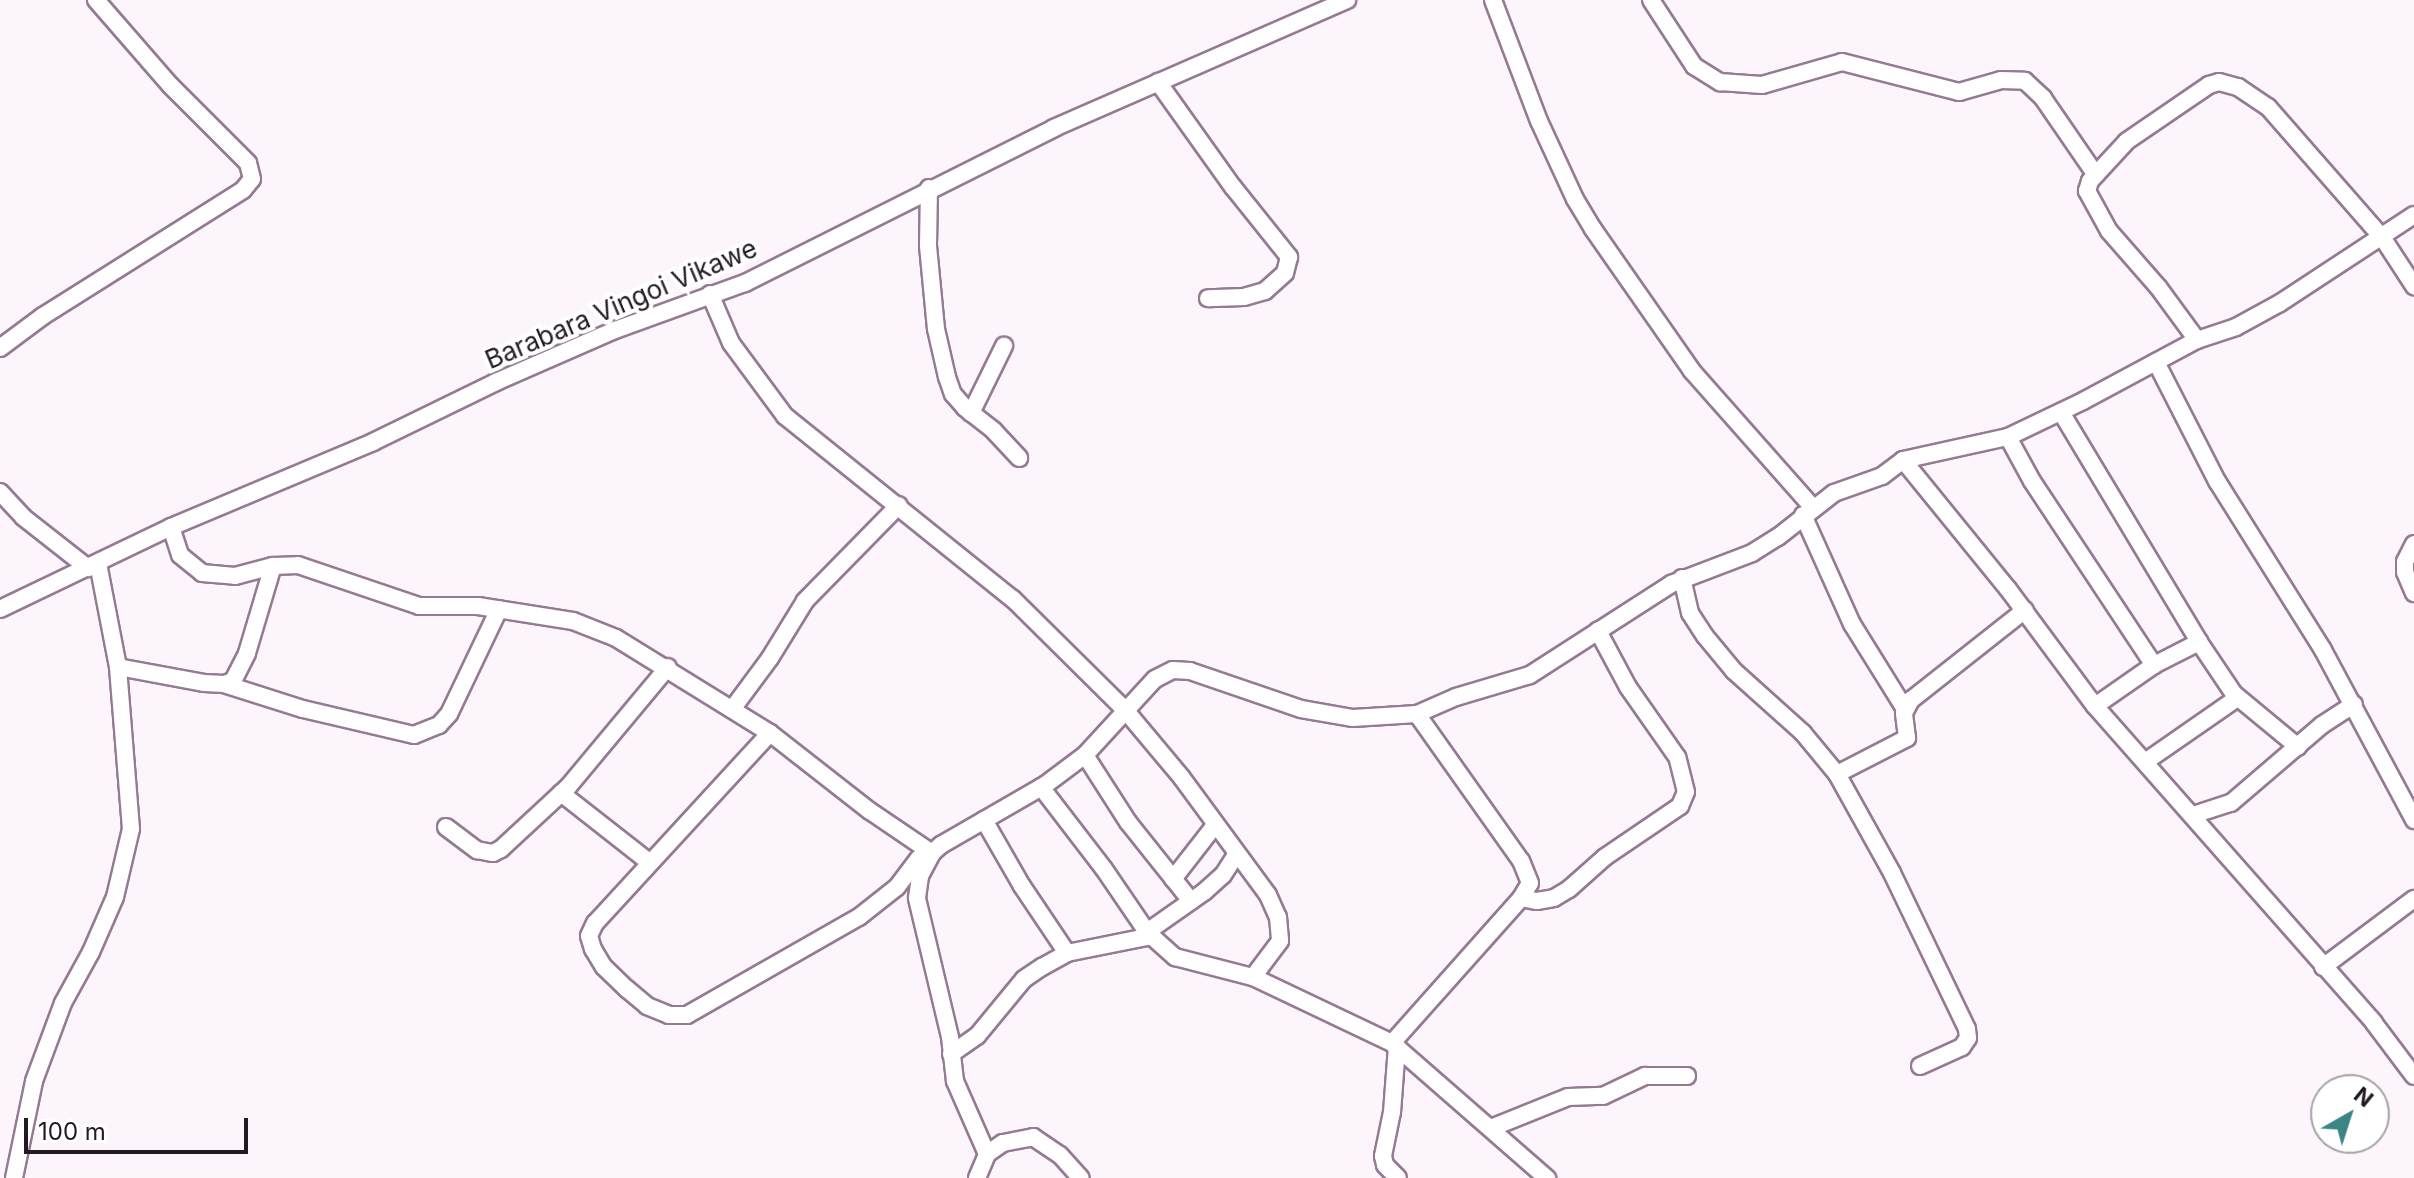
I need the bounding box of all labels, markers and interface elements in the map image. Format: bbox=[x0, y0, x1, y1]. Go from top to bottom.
street label: Barabara Vingoi Vikawe bbox=[480, 233, 762, 375]
north arrow bbox=[2310, 1074, 2390, 1154]
text: N bbox=[2349, 1082, 2379, 1112]
scale bar bbox=[28, 1102, 252, 1152]
text: 100 m bbox=[38, 1117, 106, 1146]

